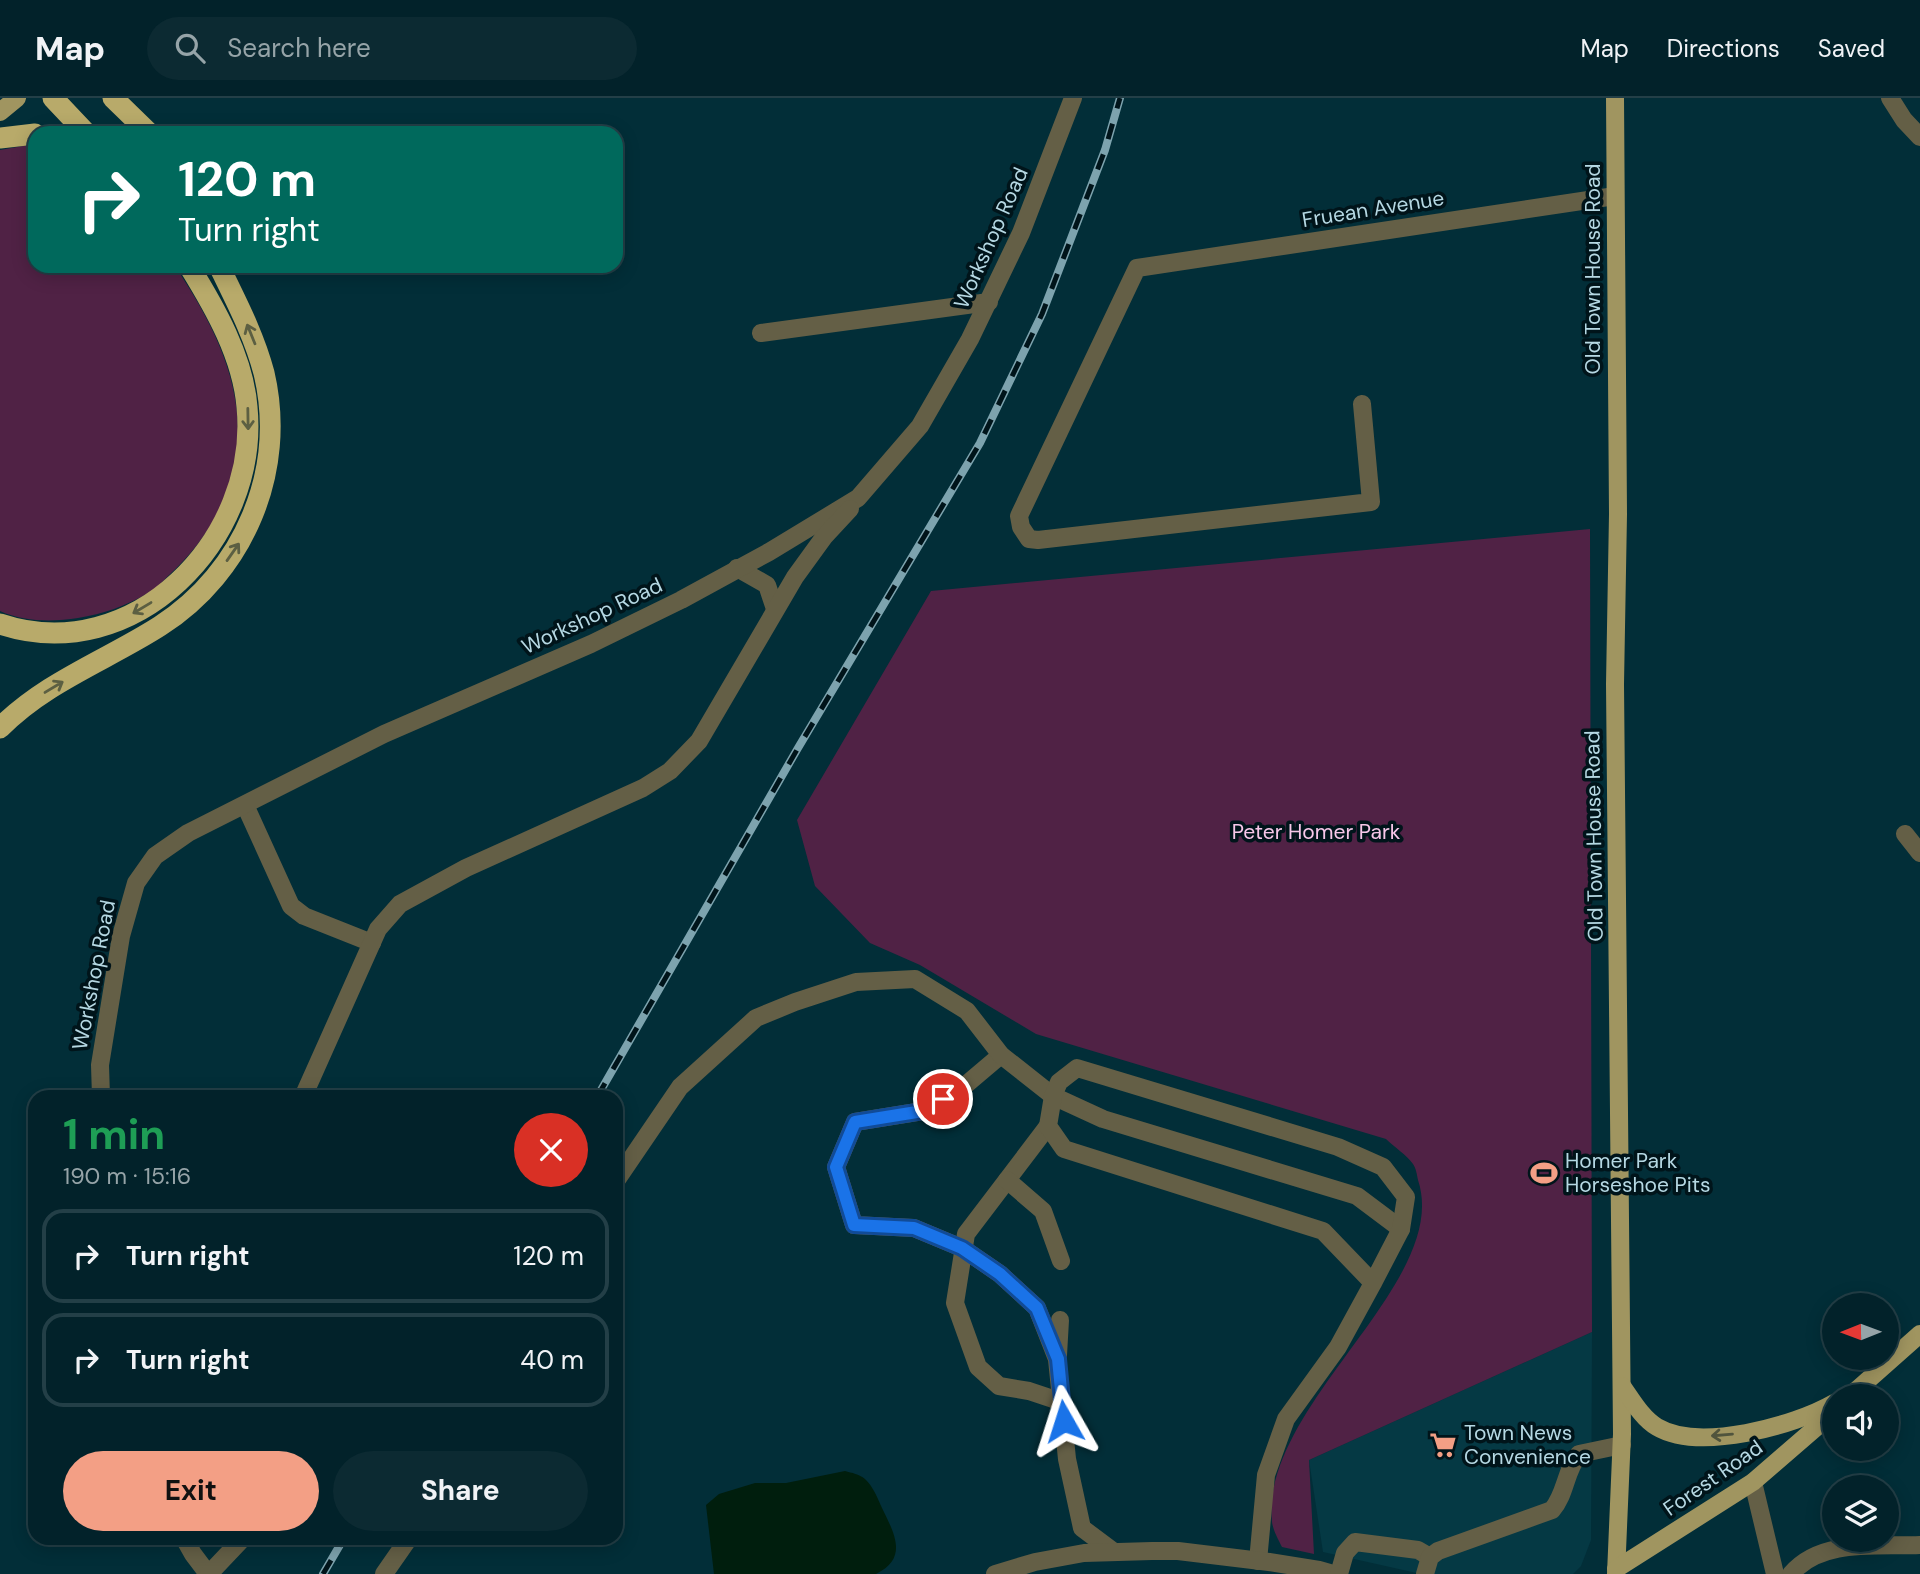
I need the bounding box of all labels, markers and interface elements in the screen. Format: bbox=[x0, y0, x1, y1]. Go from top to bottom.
search box bbox=[147, 17, 637, 80]
text: Map bbox=[35, 27, 105, 70]
icon: search bbox=[171, 29, 209, 67]
text: Search here bbox=[227, 31, 371, 65]
text: Map bbox=[1581, 33, 1629, 64]
text: Directions bbox=[1667, 33, 1780, 64]
text: Saved bbox=[1818, 33, 1885, 64]
text: 120 m bbox=[178, 147, 316, 211]
icon: right bbox=[63, 154, 154, 245]
street label: Workshop Road bbox=[947, 163, 1035, 313]
street label: Old Town House Road bbox=[1579, 163, 1607, 375]
street label: Fruean Avenue bbox=[1300, 184, 1446, 234]
text: Turn right bbox=[178, 209, 320, 251]
one-way arrow bbox=[243, 324, 256, 346]
one-way arrow bbox=[241, 407, 254, 430]
one-way arrow bbox=[226, 543, 240, 562]
street label: Workshop Road bbox=[517, 571, 667, 661]
one-way arrow bbox=[133, 601, 153, 615]
one-way arrow bbox=[43, 679, 63, 693]
street label: Old Town House Road bbox=[1578, 730, 1610, 942]
park label: Peter Homer Park bbox=[1232, 818, 1401, 846]
street label: Workshop Road bbox=[66, 898, 122, 1052]
pin bbox=[913, 1069, 973, 1129]
icon: arrive bbox=[924, 1080, 962, 1118]
text: 1 min bbox=[63, 1107, 165, 1162]
button: close bbox=[514, 1113, 588, 1187]
place label: Homer Park Horseshoe Pits bbox=[1565, 1147, 1711, 1199]
sports icon: Homer Park Horseshoe Pits bbox=[1529, 1158, 1559, 1188]
text: 190 m · 15:16 bbox=[63, 1161, 191, 1191]
icon: right bbox=[67, 1237, 105, 1275]
text: Turn right bbox=[126, 1239, 250, 1273]
text: 120 m bbox=[513, 1239, 584, 1273]
north arrow bbox=[1822, 1293, 1899, 1370]
map controls bbox=[1822, 1293, 1899, 1552]
icon: right bbox=[67, 1341, 105, 1379]
text: Turn right bbox=[126, 1343, 250, 1377]
text: 40 m bbox=[520, 1343, 584, 1377]
position arrow bbox=[1027, 1384, 1101, 1458]
button: sound bbox=[1822, 1384, 1899, 1461]
place label: Town News Convenience bbox=[1464, 1419, 1591, 1471]
one-way arrow bbox=[1711, 1429, 1734, 1442]
supermarket icon: Town News Convenience bbox=[1428, 1430, 1458, 1460]
street label: Forest Road bbox=[1658, 1433, 1768, 1523]
button: Exit bbox=[63, 1451, 319, 1531]
button: Share bbox=[333, 1451, 588, 1531]
button: layers bbox=[1822, 1475, 1899, 1552]

